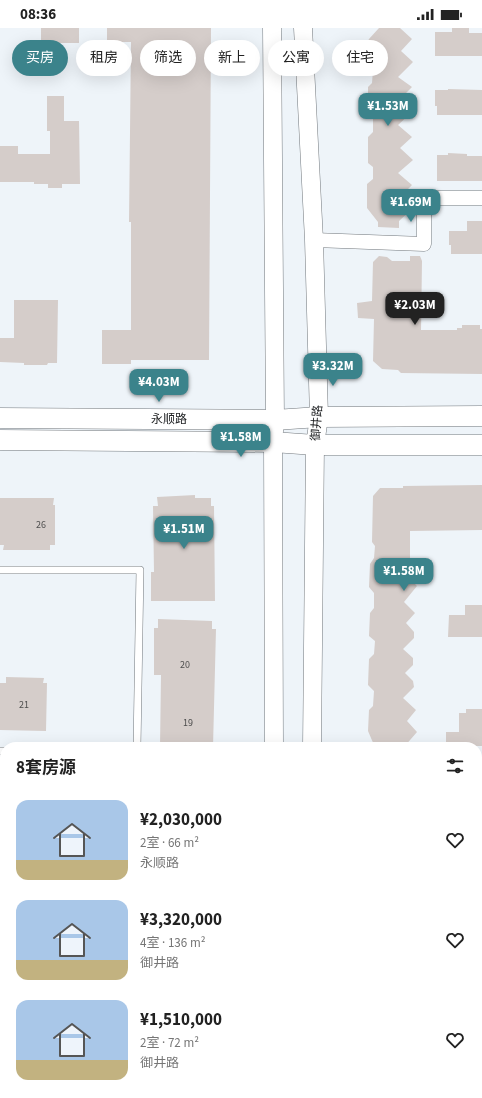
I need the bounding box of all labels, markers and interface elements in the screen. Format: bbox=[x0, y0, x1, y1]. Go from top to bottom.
text: 08:36 bbox=[20, 4, 56, 25]
chip: 买房 bbox=[12, 40, 68, 76]
chip: 租房 bbox=[76, 40, 132, 76]
chip: 筛选 bbox=[140, 40, 196, 76]
chip: 新上 bbox=[204, 40, 260, 76]
chip: 公寓 bbox=[268, 40, 324, 76]
chip: 住宅 bbox=[332, 40, 388, 76]
pin: ¥1.53M bbox=[355, 93, 421, 127]
text: ¥1.53M bbox=[367, 97, 409, 115]
pin: ¥1.69M bbox=[378, 189, 444, 223]
text: ¥1.69M bbox=[390, 193, 432, 211]
pin: ¥2.03M bbox=[382, 292, 448, 326]
text: ¥2.03M bbox=[394, 296, 436, 314]
pin: ¥3.32M bbox=[300, 353, 366, 387]
text: ¥3.32M bbox=[312, 357, 354, 375]
pin: ¥4.03M bbox=[126, 369, 192, 403]
text: ¥4.03M bbox=[138, 373, 180, 391]
street label: 御井路 bbox=[307, 404, 327, 442]
street label: 永顺路 bbox=[151, 411, 187, 428]
pin: ¥1.58M bbox=[208, 424, 274, 458]
text: ¥1.58M bbox=[220, 428, 262, 446]
pin: ¥1.51M bbox=[151, 516, 217, 550]
house number: 26 bbox=[36, 518, 46, 532]
text: ¥1.51M bbox=[163, 520, 205, 538]
pin: ¥1.58M bbox=[371, 558, 437, 592]
text: ¥1.58M bbox=[383, 562, 425, 580]
house number: 20 bbox=[180, 658, 190, 672]
house number: 21 bbox=[19, 698, 29, 712]
house number: 19 bbox=[183, 716, 193, 730]
icon: filters bbox=[444, 755, 466, 777]
text: 8套房源 bbox=[16, 756, 76, 780]
text: ¥2,030,000 bbox=[140, 808, 222, 832]
icon: home bbox=[48, 816, 96, 864]
icon: heart bbox=[444, 829, 466, 851]
text: 2室 · 66 m² bbox=[140, 834, 199, 852]
text: 永顺路 bbox=[140, 854, 179, 872]
text: ¥3,320,000 bbox=[140, 908, 222, 932]
icon: home bbox=[48, 916, 96, 964]
icon: heart bbox=[444, 929, 466, 951]
text: 4室 · 136 m² bbox=[140, 934, 205, 952]
text: 御井路 bbox=[140, 954, 179, 972]
text: ¥1,510,000 bbox=[140, 1008, 222, 1032]
icon: home bbox=[48, 1016, 96, 1064]
icon: heart bbox=[444, 1029, 466, 1051]
text: 2室 · 72 m² bbox=[140, 1034, 199, 1052]
text: 御井路 bbox=[140, 1054, 179, 1072]

